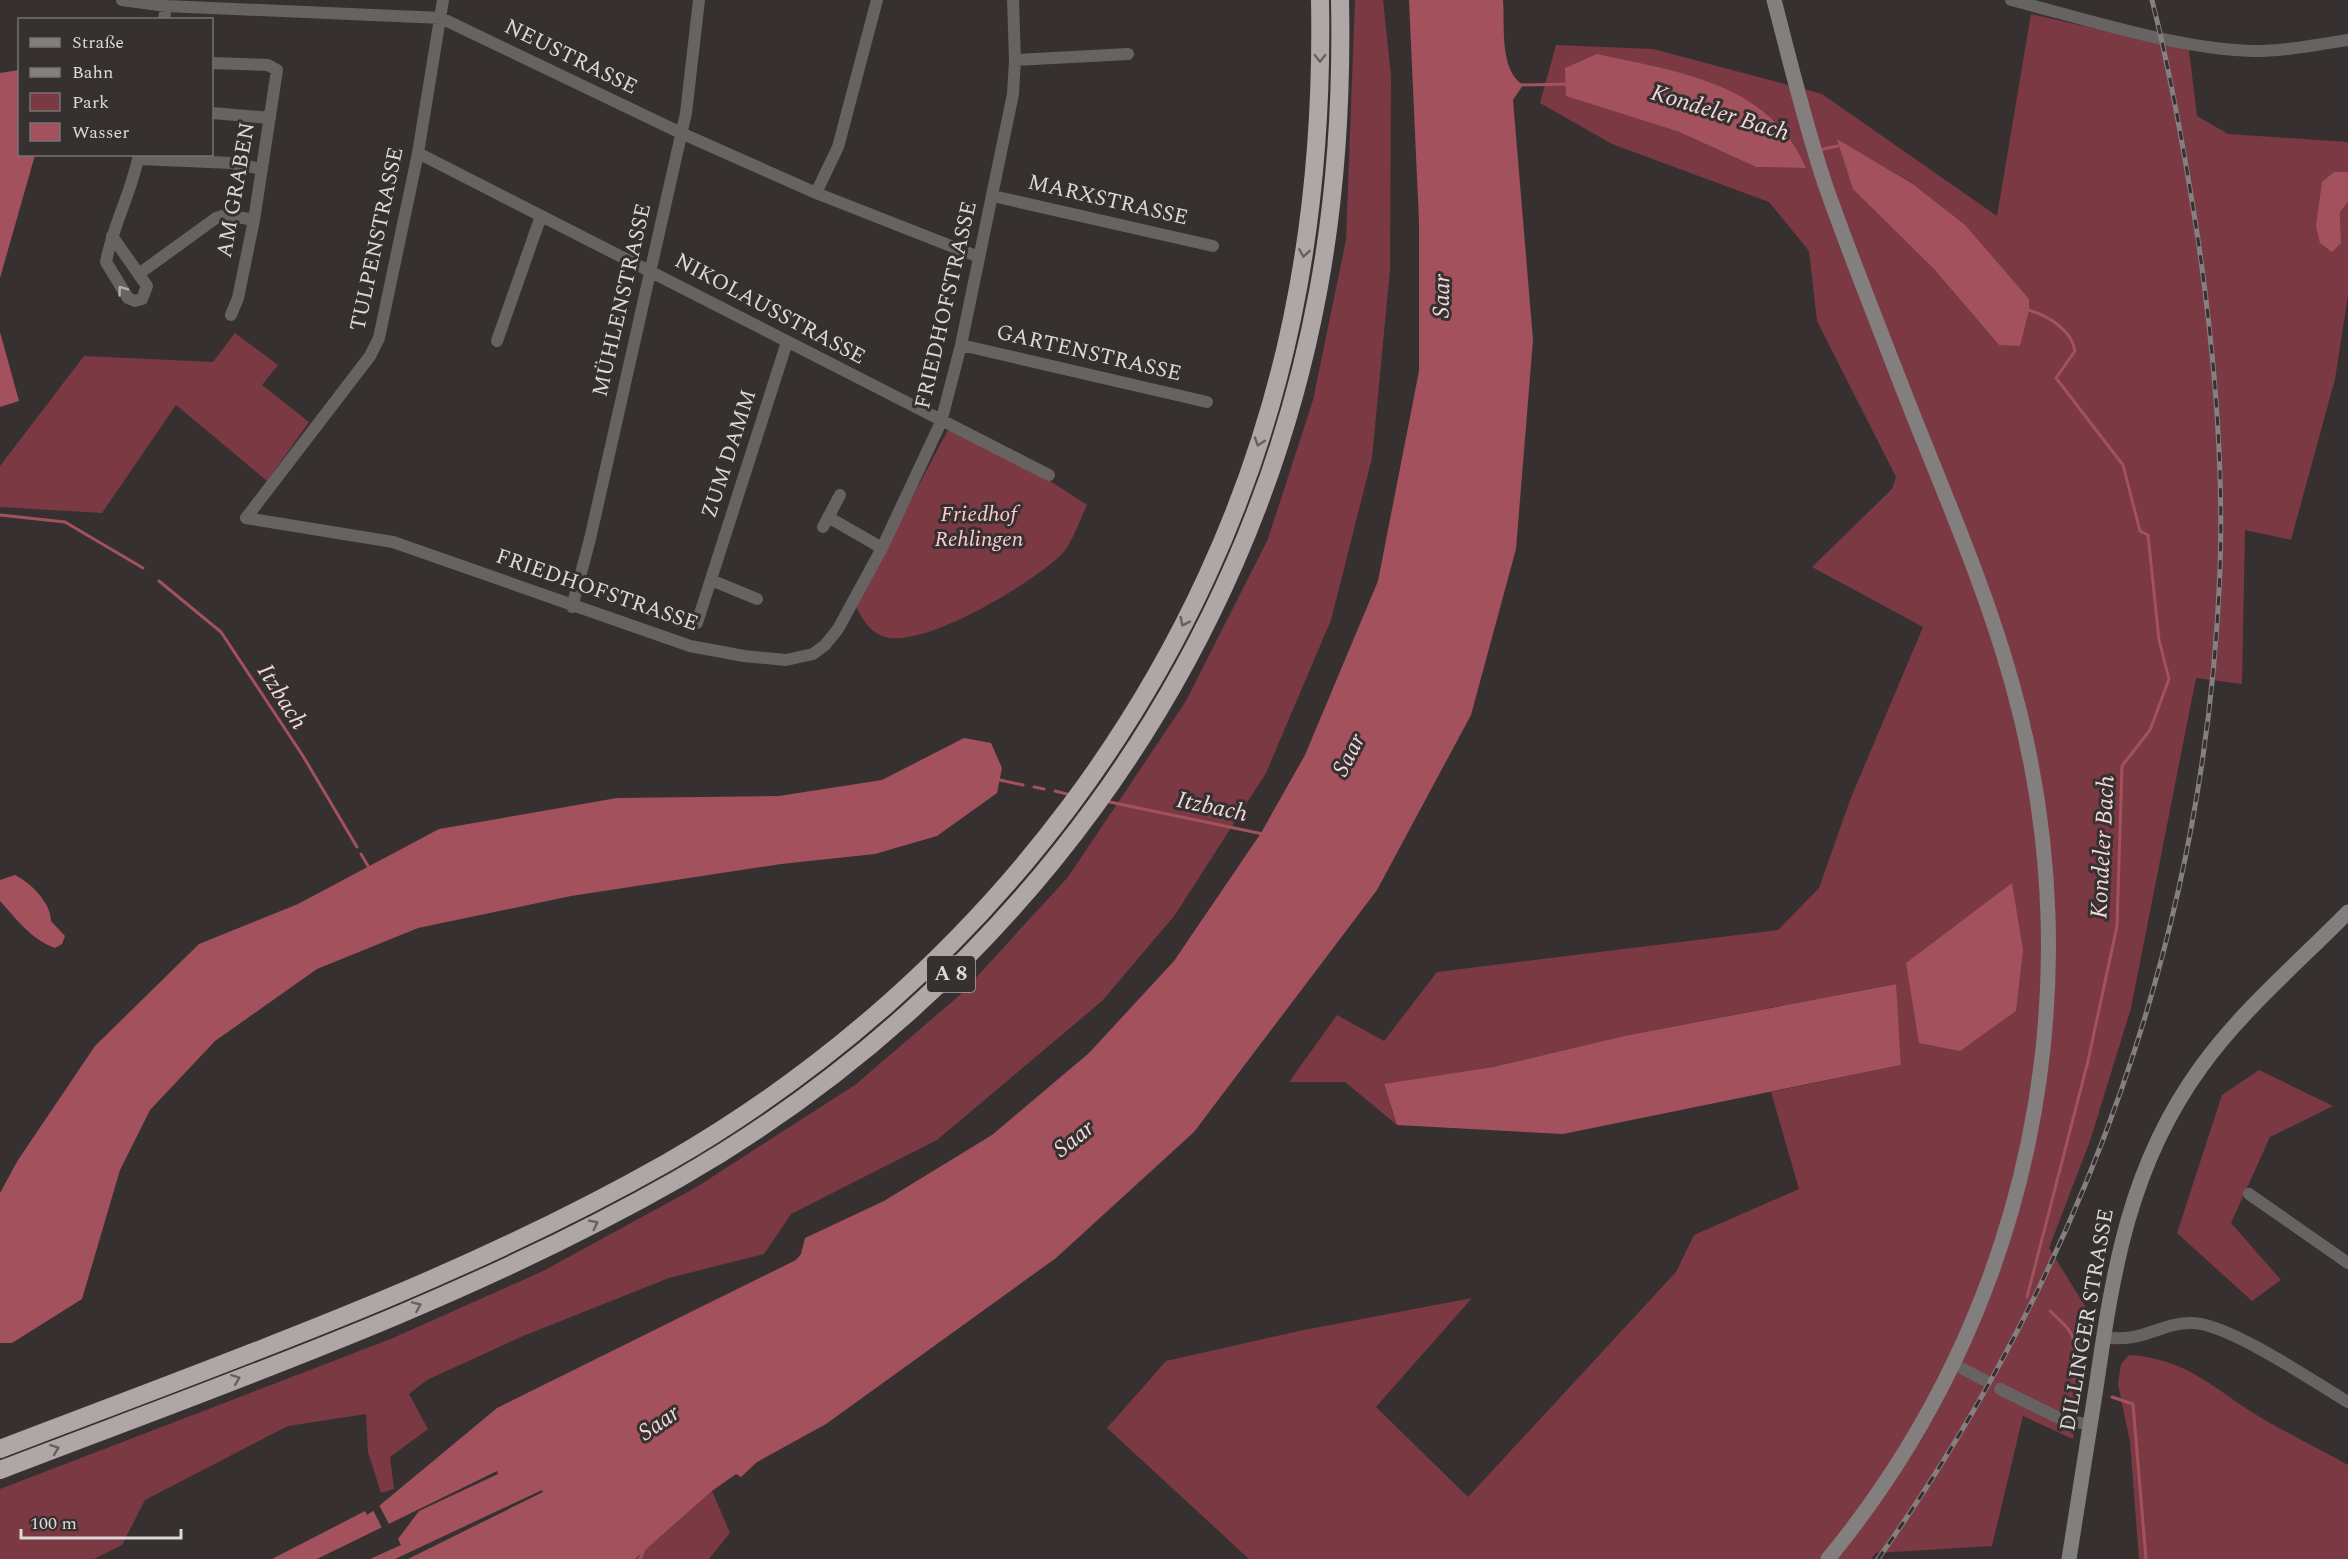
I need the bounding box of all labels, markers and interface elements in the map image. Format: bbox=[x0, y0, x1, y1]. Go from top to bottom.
street label: NEUSTRASSE bbox=[499, 10, 643, 104]
legend bbox=[18, 18, 213, 156]
text: Straße bbox=[72, 29, 124, 56]
one-way arrow bbox=[1314, 54, 1326, 63]
text: Bahn bbox=[72, 59, 114, 86]
water label: Kondeler Bach bbox=[1646, 75, 1794, 151]
text: Park bbox=[72, 89, 109, 116]
text: Wasser bbox=[72, 119, 129, 146]
street label: AM GRABEN bbox=[208, 119, 264, 261]
street label: TULPENSTRASSE bbox=[341, 144, 413, 334]
street label: MARXSTRASSE bbox=[1025, 166, 1191, 234]
street label: FRIEDHOFSTRASSE bbox=[906, 198, 986, 412]
street label: MÜHLENSTRASSE bbox=[584, 200, 660, 400]
street label: NIKOLAUSSTRASSE bbox=[668, 245, 872, 373]
one-way arrow bbox=[1299, 248, 1311, 257]
water label: Saar bbox=[1424, 273, 1460, 318]
one-way arrow bbox=[118, 285, 129, 296]
street label: GARTENSTRASSE bbox=[993, 316, 1185, 390]
street label: ZUM DAMM bbox=[693, 385, 765, 523]
one-way arrow bbox=[1254, 436, 1266, 447]
park label: Friedhof Rehlingen bbox=[935, 498, 1024, 556]
street label: FRIEDHOFSTRASSE bbox=[491, 540, 703, 640]
one-way arrow bbox=[1180, 616, 1192, 627]
water label: Itzbach bbox=[248, 657, 316, 737]
water label: Saar bbox=[1323, 727, 1375, 783]
water label: Kondeler Bach bbox=[2081, 775, 2125, 919]
water label: Itzbach bbox=[1173, 782, 1251, 832]
road number: A 8 bbox=[927, 956, 975, 992]
water label: Saar bbox=[1046, 1111, 1103, 1167]
street label: DILLINGER STRASSE bbox=[2051, 1206, 2123, 1434]
one-way arrow bbox=[588, 1220, 599, 1231]
one-way arrow bbox=[411, 1302, 422, 1314]
one-way arrow bbox=[230, 1374, 241, 1386]
water label: Saar bbox=[631, 1395, 688, 1450]
one-way arrow bbox=[49, 1444, 59, 1457]
scale bar bbox=[21, 1502, 182, 1540]
text: 100 m bbox=[30, 1510, 77, 1537]

